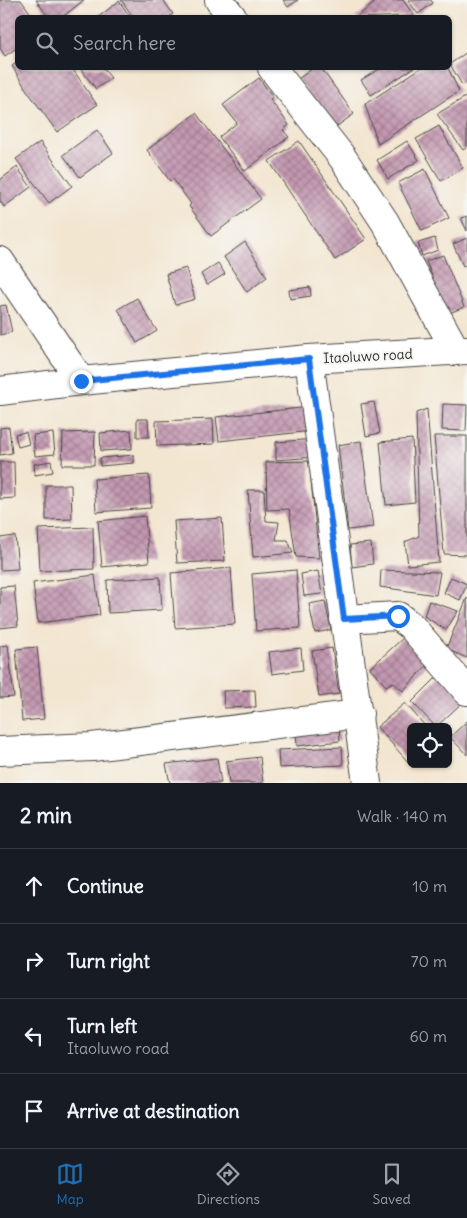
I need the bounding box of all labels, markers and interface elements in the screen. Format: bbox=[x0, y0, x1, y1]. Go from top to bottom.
search box bbox=[15, 15, 452, 70]
icon: search bbox=[33, 29, 61, 57]
text: Search here bbox=[73, 31, 176, 55]
street label: Itaoluwo road bbox=[323, 345, 413, 367]
route end bbox=[70, 370, 93, 393]
route start bbox=[387, 605, 410, 628]
map controls bbox=[407, 723, 452, 768]
button: locate bbox=[407, 723, 452, 768]
text: 2 min bbox=[20, 802, 72, 829]
text: Walk · 140 m bbox=[357, 806, 447, 826]
icon: ahead bbox=[20, 872, 48, 900]
text: Continue bbox=[67, 874, 144, 898]
text: 10 m bbox=[412, 876, 447, 896]
icon: right bbox=[20, 947, 48, 975]
text: Turn right bbox=[67, 949, 150, 973]
text: 70 m bbox=[411, 951, 447, 971]
text: Turn left bbox=[67, 1014, 137, 1038]
icon: left bbox=[20, 1022, 48, 1050]
text: 60 m bbox=[409, 1026, 447, 1046]
text: Itaoluwo road bbox=[67, 1038, 169, 1058]
icon: arrive bbox=[20, 1097, 48, 1125]
text: Arrive at destination bbox=[67, 1099, 240, 1123]
tab: Map bbox=[56, 1160, 84, 1208]
tab: Directions bbox=[197, 1160, 260, 1208]
tab: Saved bbox=[372, 1160, 411, 1208]

